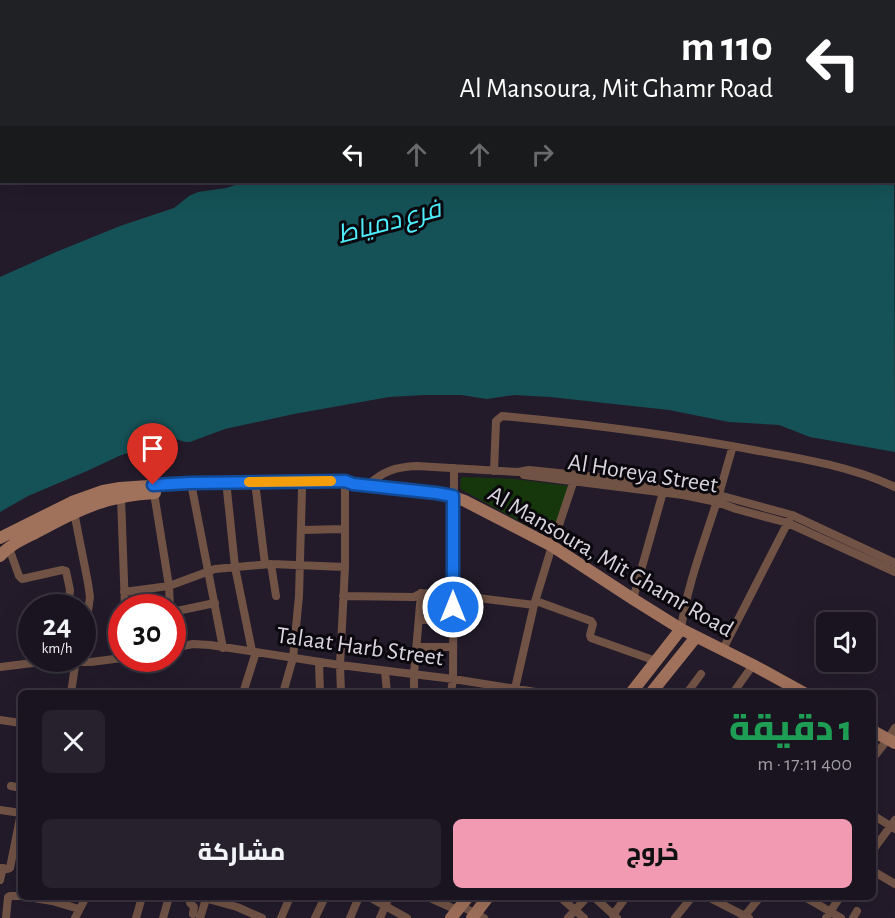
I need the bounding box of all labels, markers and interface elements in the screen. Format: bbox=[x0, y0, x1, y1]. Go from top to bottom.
icon: left bbox=[794, 24, 872, 102]
text: 110 m bbox=[681, 26, 773, 68]
text: Al Mansoura, Mit Ghamr Road bbox=[460, 75, 773, 102]
icon: left bbox=[337, 138, 370, 171]
icon: ahead bbox=[400, 138, 433, 171]
icon: ahead bbox=[463, 138, 496, 171]
icon: right bbox=[526, 138, 559, 171]
water label: فرع دمياط bbox=[335, 195, 447, 252]
pin bbox=[127, 423, 178, 485]
icon: arrive bbox=[136, 432, 169, 465]
street label: Al Horeya Street bbox=[566, 450, 720, 498]
street label: Al Mansoura, Mit Ghamr Road bbox=[484, 482, 737, 642]
position arrow bbox=[421, 575, 485, 639]
speed limit sign: 30 bbox=[108, 594, 186, 672]
text: 24 bbox=[42, 611, 72, 641]
map controls bbox=[816, 612, 876, 672]
button: sound bbox=[816, 612, 876, 672]
street label: Talaat Harb Street bbox=[275, 623, 445, 671]
text: km/h bbox=[42, 641, 72, 656]
button: close bbox=[42, 710, 105, 773]
text: 1 دقيقة bbox=[729, 711, 852, 747]
text: 400 m · 17:11 bbox=[757, 754, 852, 774]
button: مشاركة bbox=[42, 819, 441, 888]
button: خروج bbox=[453, 819, 852, 888]

